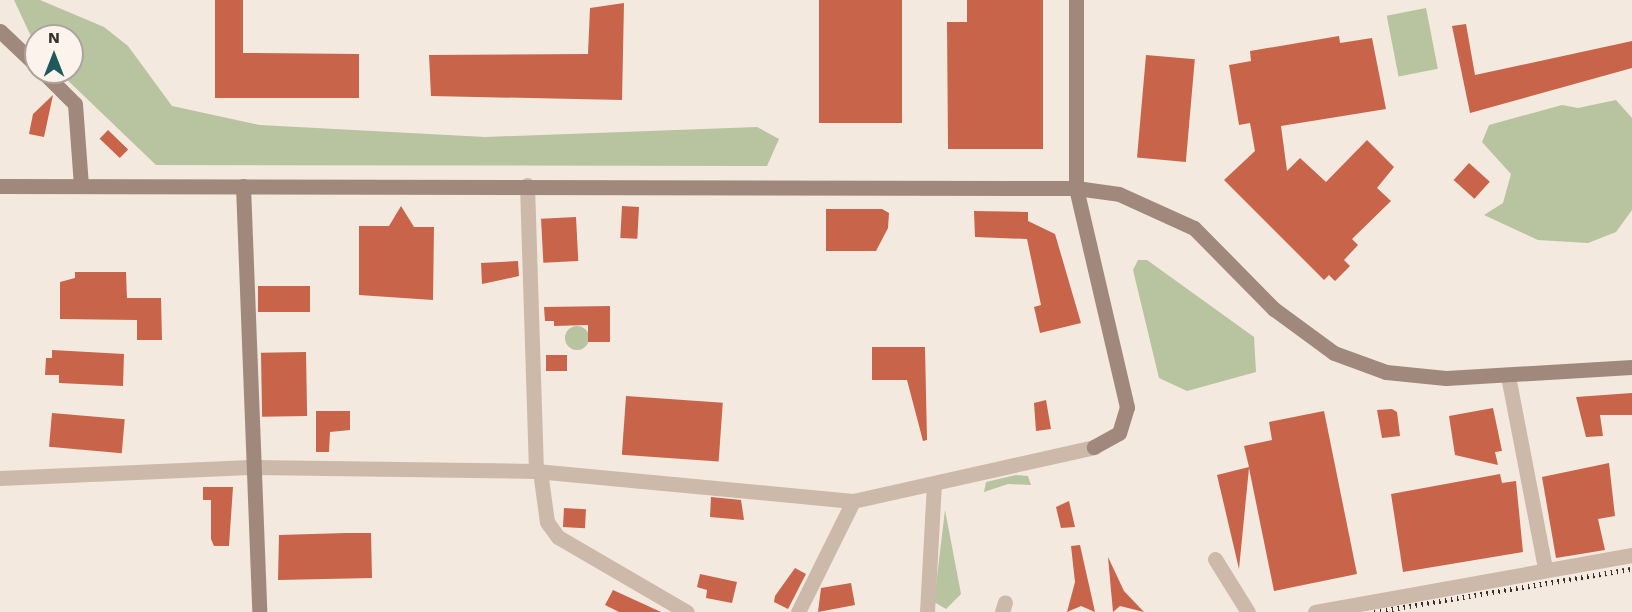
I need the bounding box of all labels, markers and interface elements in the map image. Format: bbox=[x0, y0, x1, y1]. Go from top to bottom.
north arrow bbox=[24, 24, 84, 84]
text: N bbox=[48, 28, 60, 47]

